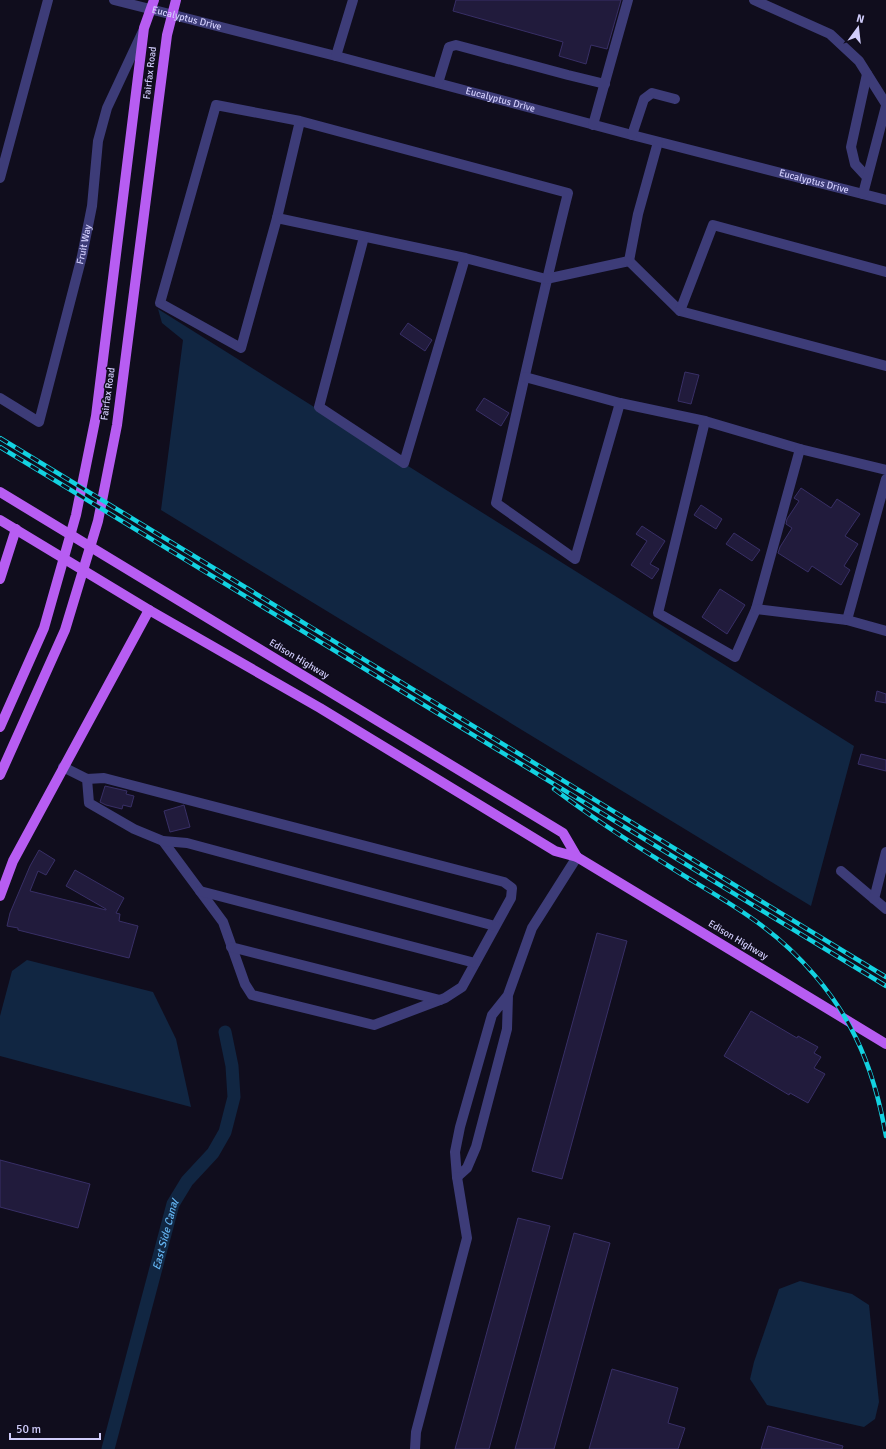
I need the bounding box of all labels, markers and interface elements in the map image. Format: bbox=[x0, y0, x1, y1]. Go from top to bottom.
street label: Eucalyptus Drive bbox=[151, 4, 223, 33]
north arrow bbox=[838, 8, 878, 48]
text: N bbox=[855, 12, 866, 26]
street label: Fairfax Road bbox=[141, 46, 159, 100]
street label: Eucalyptus Drive bbox=[464, 85, 536, 115]
street label: Eucalyptus Drive bbox=[778, 167, 850, 196]
street label: Fruit Way bbox=[74, 223, 94, 266]
street label: Fairfax Road bbox=[98, 367, 118, 421]
street label: Edison Highway bbox=[267, 636, 331, 682]
street label: Edison Highway bbox=[706, 917, 770, 963]
water label: East Side Canal bbox=[149, 1196, 181, 1271]
scale bar bbox=[10, 1415, 100, 1441]
text: 50 m bbox=[16, 1422, 41, 1437]

